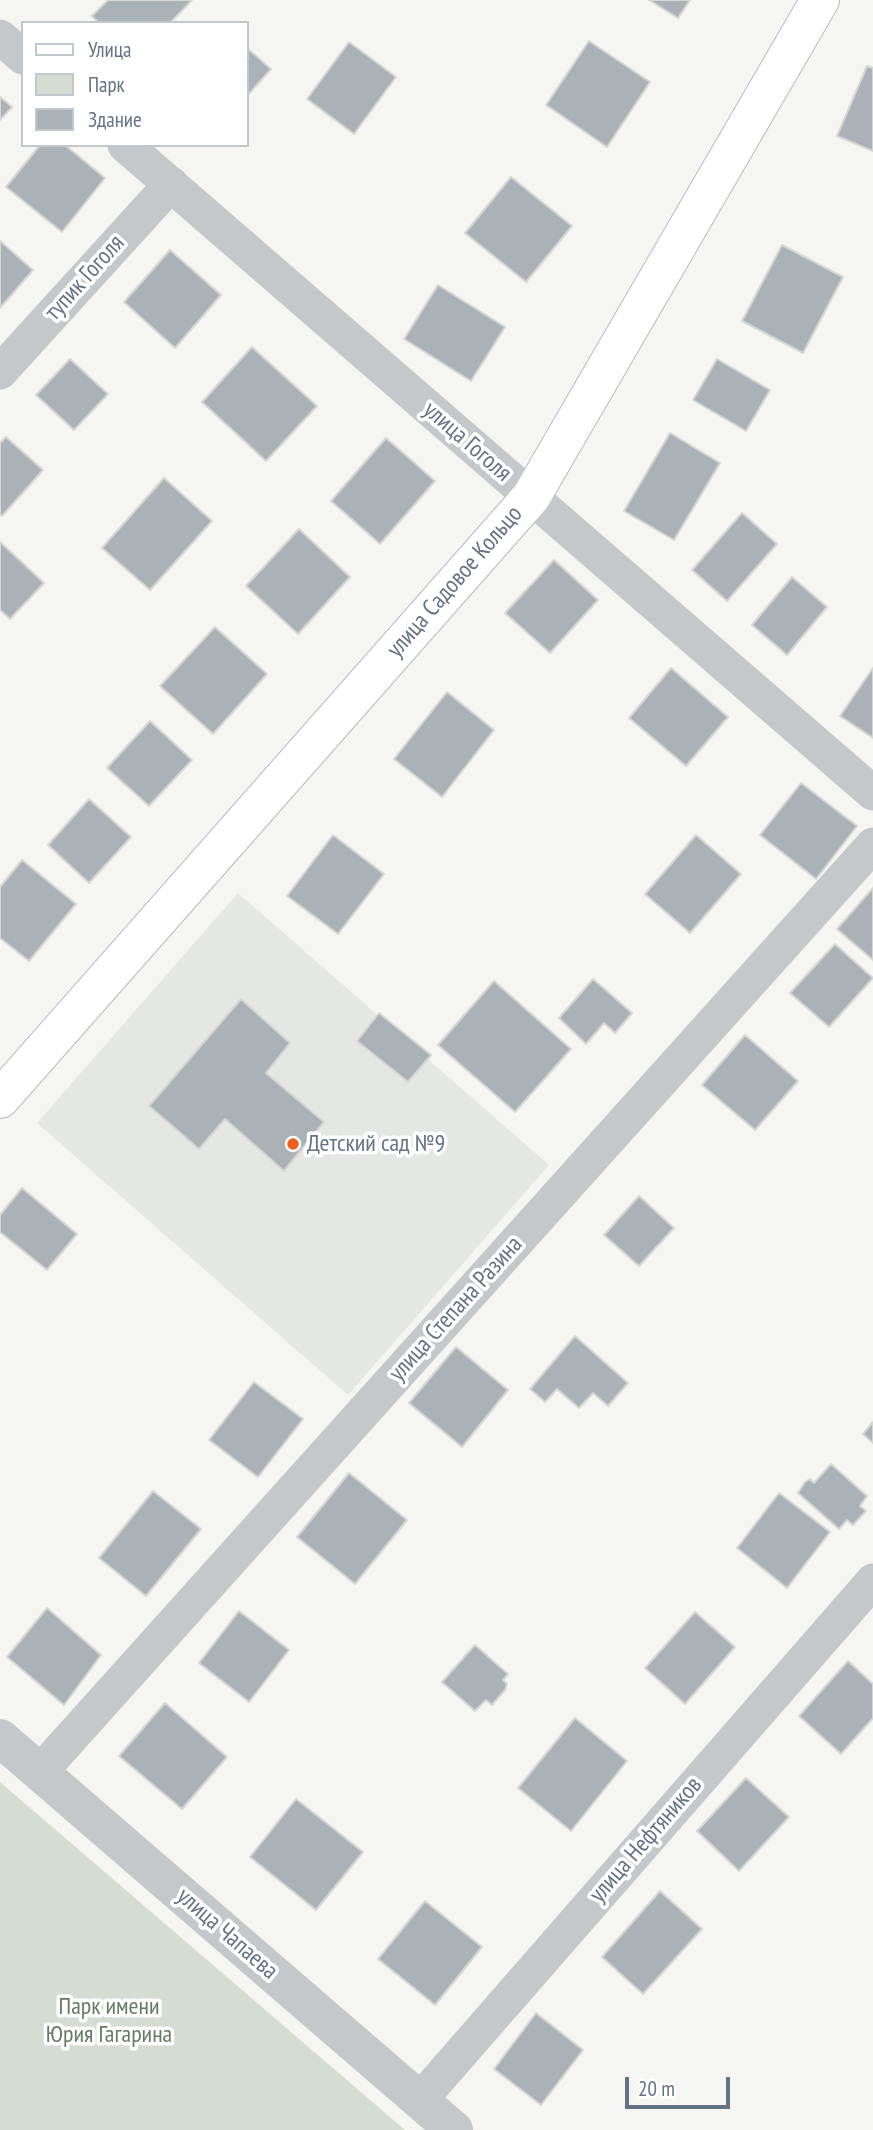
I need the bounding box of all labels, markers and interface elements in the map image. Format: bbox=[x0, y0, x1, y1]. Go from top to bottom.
legend bbox=[21, 21, 248, 147]
text: Улица bbox=[88, 36, 131, 63]
text: Парк bbox=[88, 71, 125, 98]
text: Здание bbox=[88, 106, 142, 133]
street label: тупик Гоголя bbox=[39, 229, 131, 327]
street label: улица Гоголя bbox=[417, 396, 517, 488]
street label: улица Садовое Кольцо bbox=[381, 500, 529, 664]
place label: Детский сад №9 bbox=[307, 1130, 445, 1158]
marker: Детский сад №9 bbox=[285, 1136, 301, 1152]
street label: улица Степана Разина bbox=[383, 1231, 529, 1387]
street label: улица Нефтяников bbox=[584, 1771, 708, 1909]
street label: улица Чапаева bbox=[170, 1882, 284, 1986]
park label: Парк имени Юрия Гагарина bbox=[46, 1993, 172, 2049]
scale bar bbox=[628, 2064, 733, 2108]
text: 20 m bbox=[638, 2075, 675, 2102]

